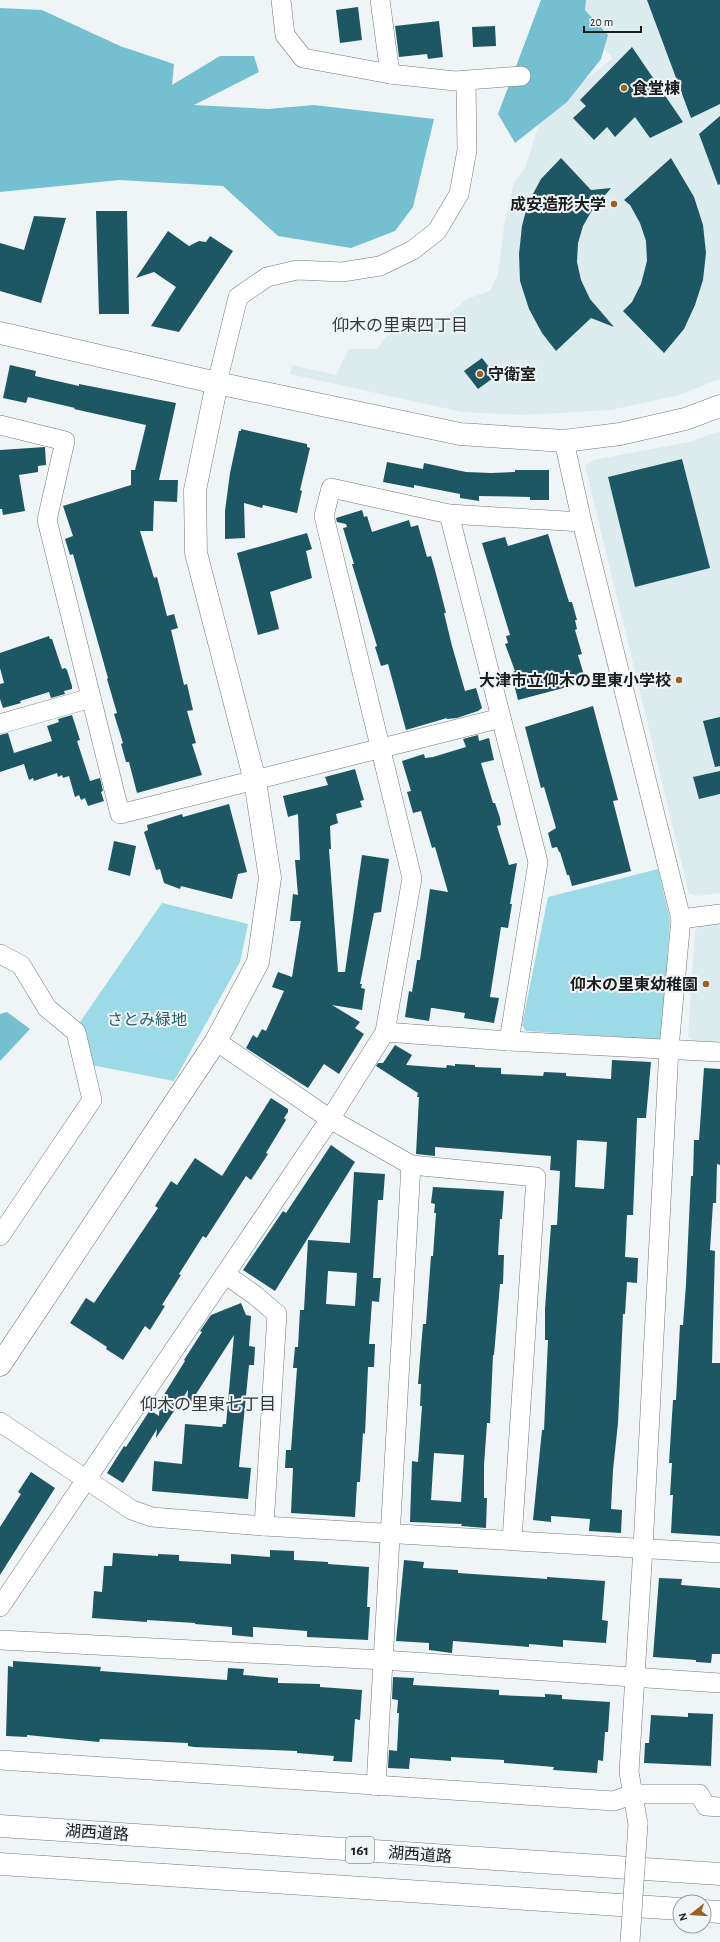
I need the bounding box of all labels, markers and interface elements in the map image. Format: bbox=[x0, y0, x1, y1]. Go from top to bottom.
scale bar bbox=[584, 8, 641, 34]
text: 20 m bbox=[590, 16, 613, 28]
place label: 食堂棟 bbox=[632, 79, 680, 97]
marker: 食堂棟 bbox=[619, 83, 629, 93]
place label: 成安造形大学 bbox=[510, 195, 606, 213]
marker: 成安造形大学 bbox=[609, 199, 619, 209]
district label: 仰木の里東四丁目 bbox=[332, 316, 468, 334]
place label: 守衛室 bbox=[488, 366, 536, 383]
marker: 守衛室 bbox=[475, 369, 485, 379]
place label: 大津市立仰木の里東小学校 bbox=[479, 672, 671, 689]
marker: 大津市立仰木の里東小学校 bbox=[674, 675, 684, 685]
place label: 仰木の里東幼稚園 bbox=[570, 976, 698, 993]
marker: 仰木の里東幼稚園 bbox=[701, 979, 711, 989]
park label: さとみ緑地 bbox=[107, 1011, 187, 1028]
district label: 仰木の里東七丁目 bbox=[140, 1395, 276, 1413]
street label: 湖西道路 bbox=[64, 1822, 129, 1843]
road number: 161 bbox=[346, 1837, 374, 1863]
street label: 湖西道路 bbox=[387, 1844, 452, 1865]
north arrow bbox=[672, 1894, 712, 1934]
text: N bbox=[677, 1912, 689, 1922]

